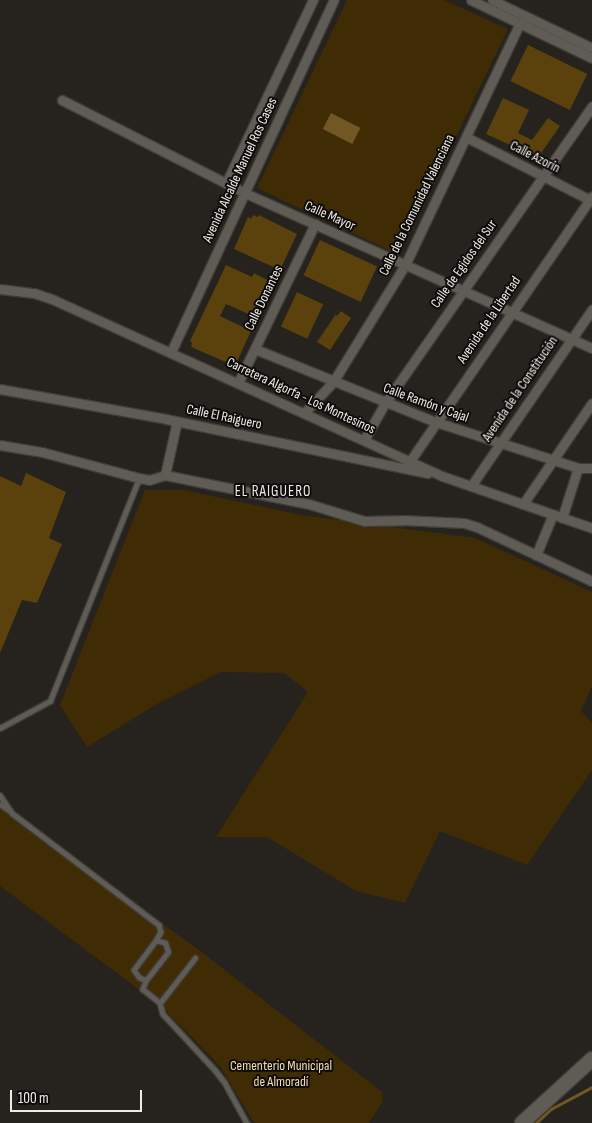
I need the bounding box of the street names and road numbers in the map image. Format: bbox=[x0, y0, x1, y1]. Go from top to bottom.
street label: Avenida Alcalde Manuel Ros Cases bbox=[199, 95, 281, 245]
street label: Calle de la Comunidad Valenciana bbox=[376, 132, 458, 278]
street label: Calle Azorín bbox=[507, 137, 563, 177]
street label: Calle Mayor bbox=[302, 197, 358, 235]
street label: Calle de Egidos del Sur bbox=[427, 217, 501, 311]
street label: Calle Donantes bbox=[241, 263, 287, 333]
street label: Avenida de la Libertad bbox=[454, 273, 524, 367]
street label: Avenida de la Constitución bbox=[479, 333, 561, 445]
street label: Carretera Algorfa - Los Montesinos bbox=[224, 354, 378, 438]
street label: Calle Ramón y Cajal bbox=[381, 380, 471, 426]
street label: Calle El Raiguero bbox=[185, 401, 263, 433]

